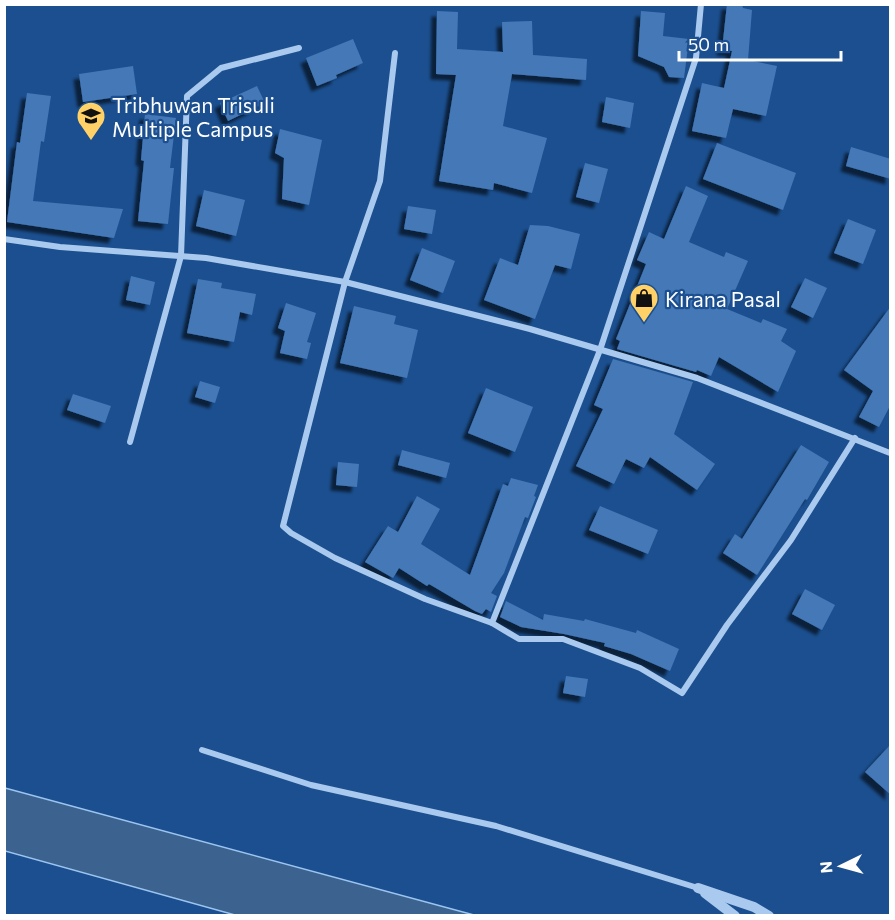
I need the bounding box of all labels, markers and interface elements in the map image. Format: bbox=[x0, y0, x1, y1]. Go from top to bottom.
scale bar bbox=[679, 24, 841, 62]
text: 50 m bbox=[688, 33, 729, 55]
place label: Tribhuwan Trisuli Multiple Campus bbox=[112, 92, 275, 141]
school or university icon: Tribhuwan Trisuli Multiple Campus bbox=[75, 100, 107, 142]
shop icon: Kirana Pasal bbox=[628, 282, 660, 324]
place label: Kirana Pasal bbox=[665, 286, 781, 311]
north arrow bbox=[811, 836, 871, 896]
text: N bbox=[816, 861, 836, 874]

